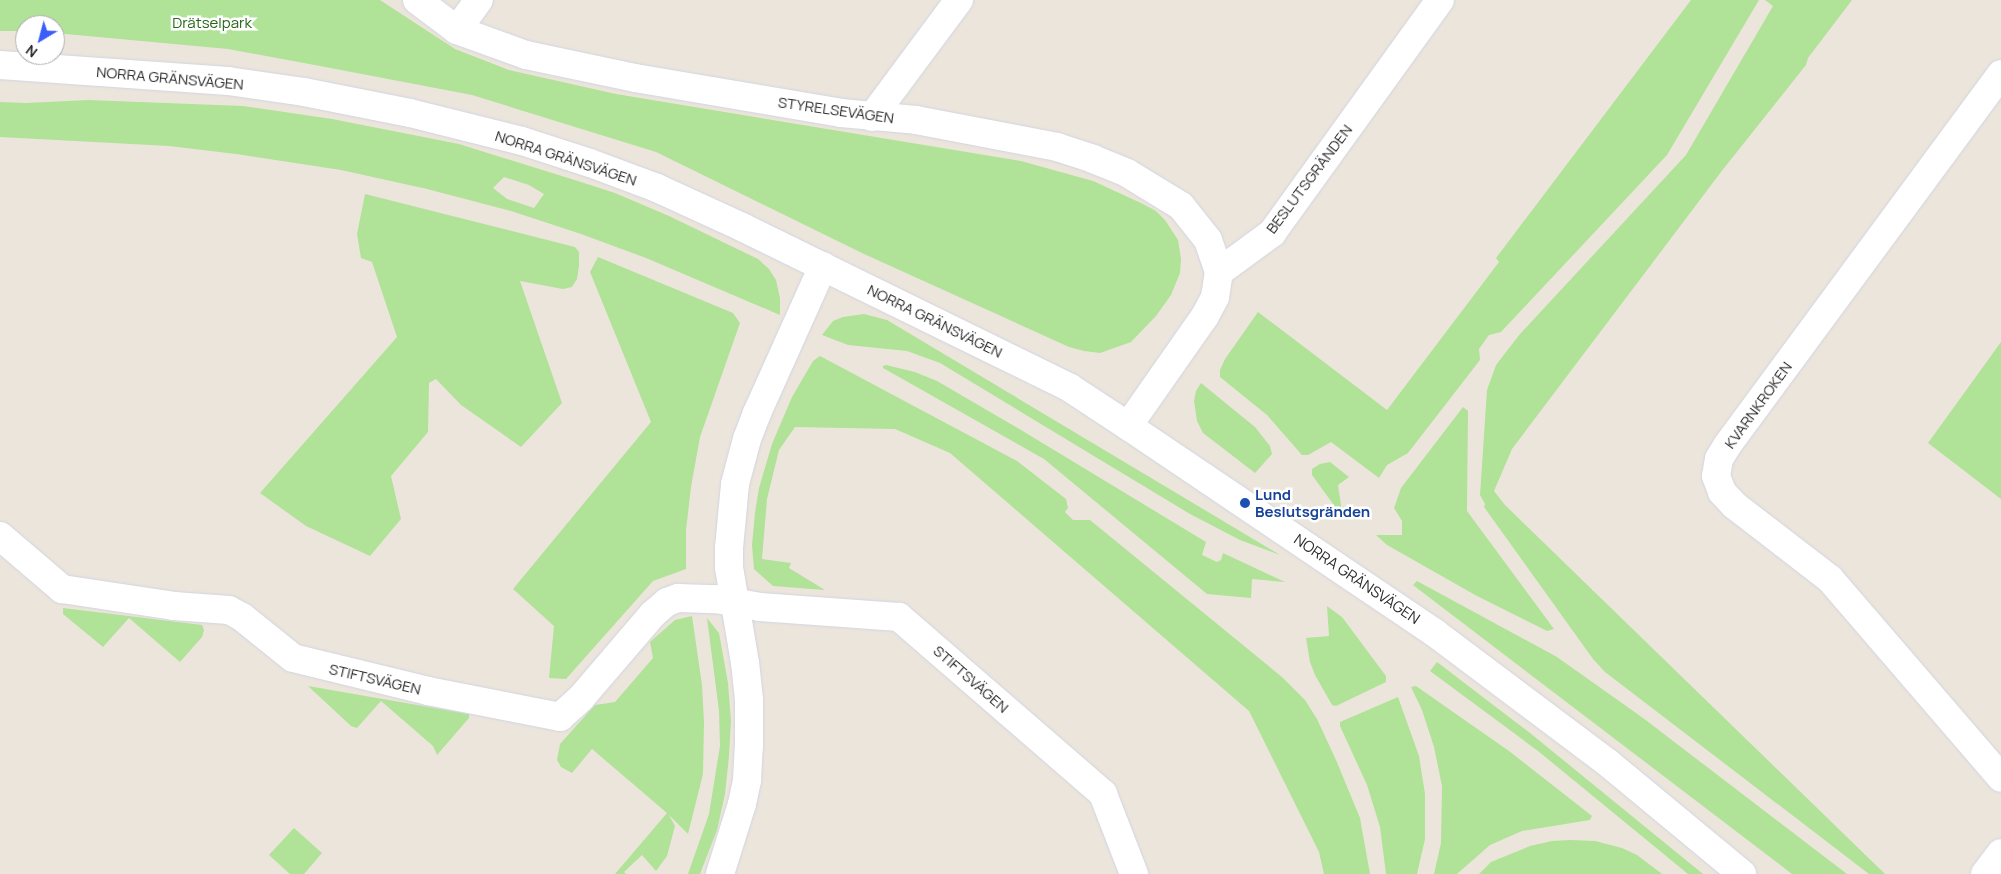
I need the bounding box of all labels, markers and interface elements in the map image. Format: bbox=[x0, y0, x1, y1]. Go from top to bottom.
park label: Drätselpark bbox=[172, 14, 252, 32]
north arrow bbox=[15, 15, 65, 65]
text: N bbox=[22, 41, 41, 62]
street label: NORRA GRÄNSVÄGEN bbox=[96, 63, 244, 93]
street label: STYRELSEVÄGEN bbox=[777, 93, 895, 127]
street label: BESLUTSGRÄNDEN bbox=[1262, 121, 1356, 237]
street label: NORRA GRÄNSVÄGEN bbox=[493, 127, 639, 189]
street label: NORRA GRÄNSVÄGEN bbox=[865, 280, 1005, 362]
street label: KVARNKROKEN bbox=[1720, 358, 1796, 452]
place label: Lund Beslutsgränden bbox=[1255, 485, 1370, 520]
marker: Lund Beslutsgränden bbox=[1239, 497, 1251, 509]
street label: NORRA GRÄNSVÄGEN bbox=[1291, 530, 1423, 628]
street label: STIFTSVÄGEN bbox=[930, 641, 1012, 717]
street label: STIFTSVÄGEN bbox=[327, 660, 423, 698]

